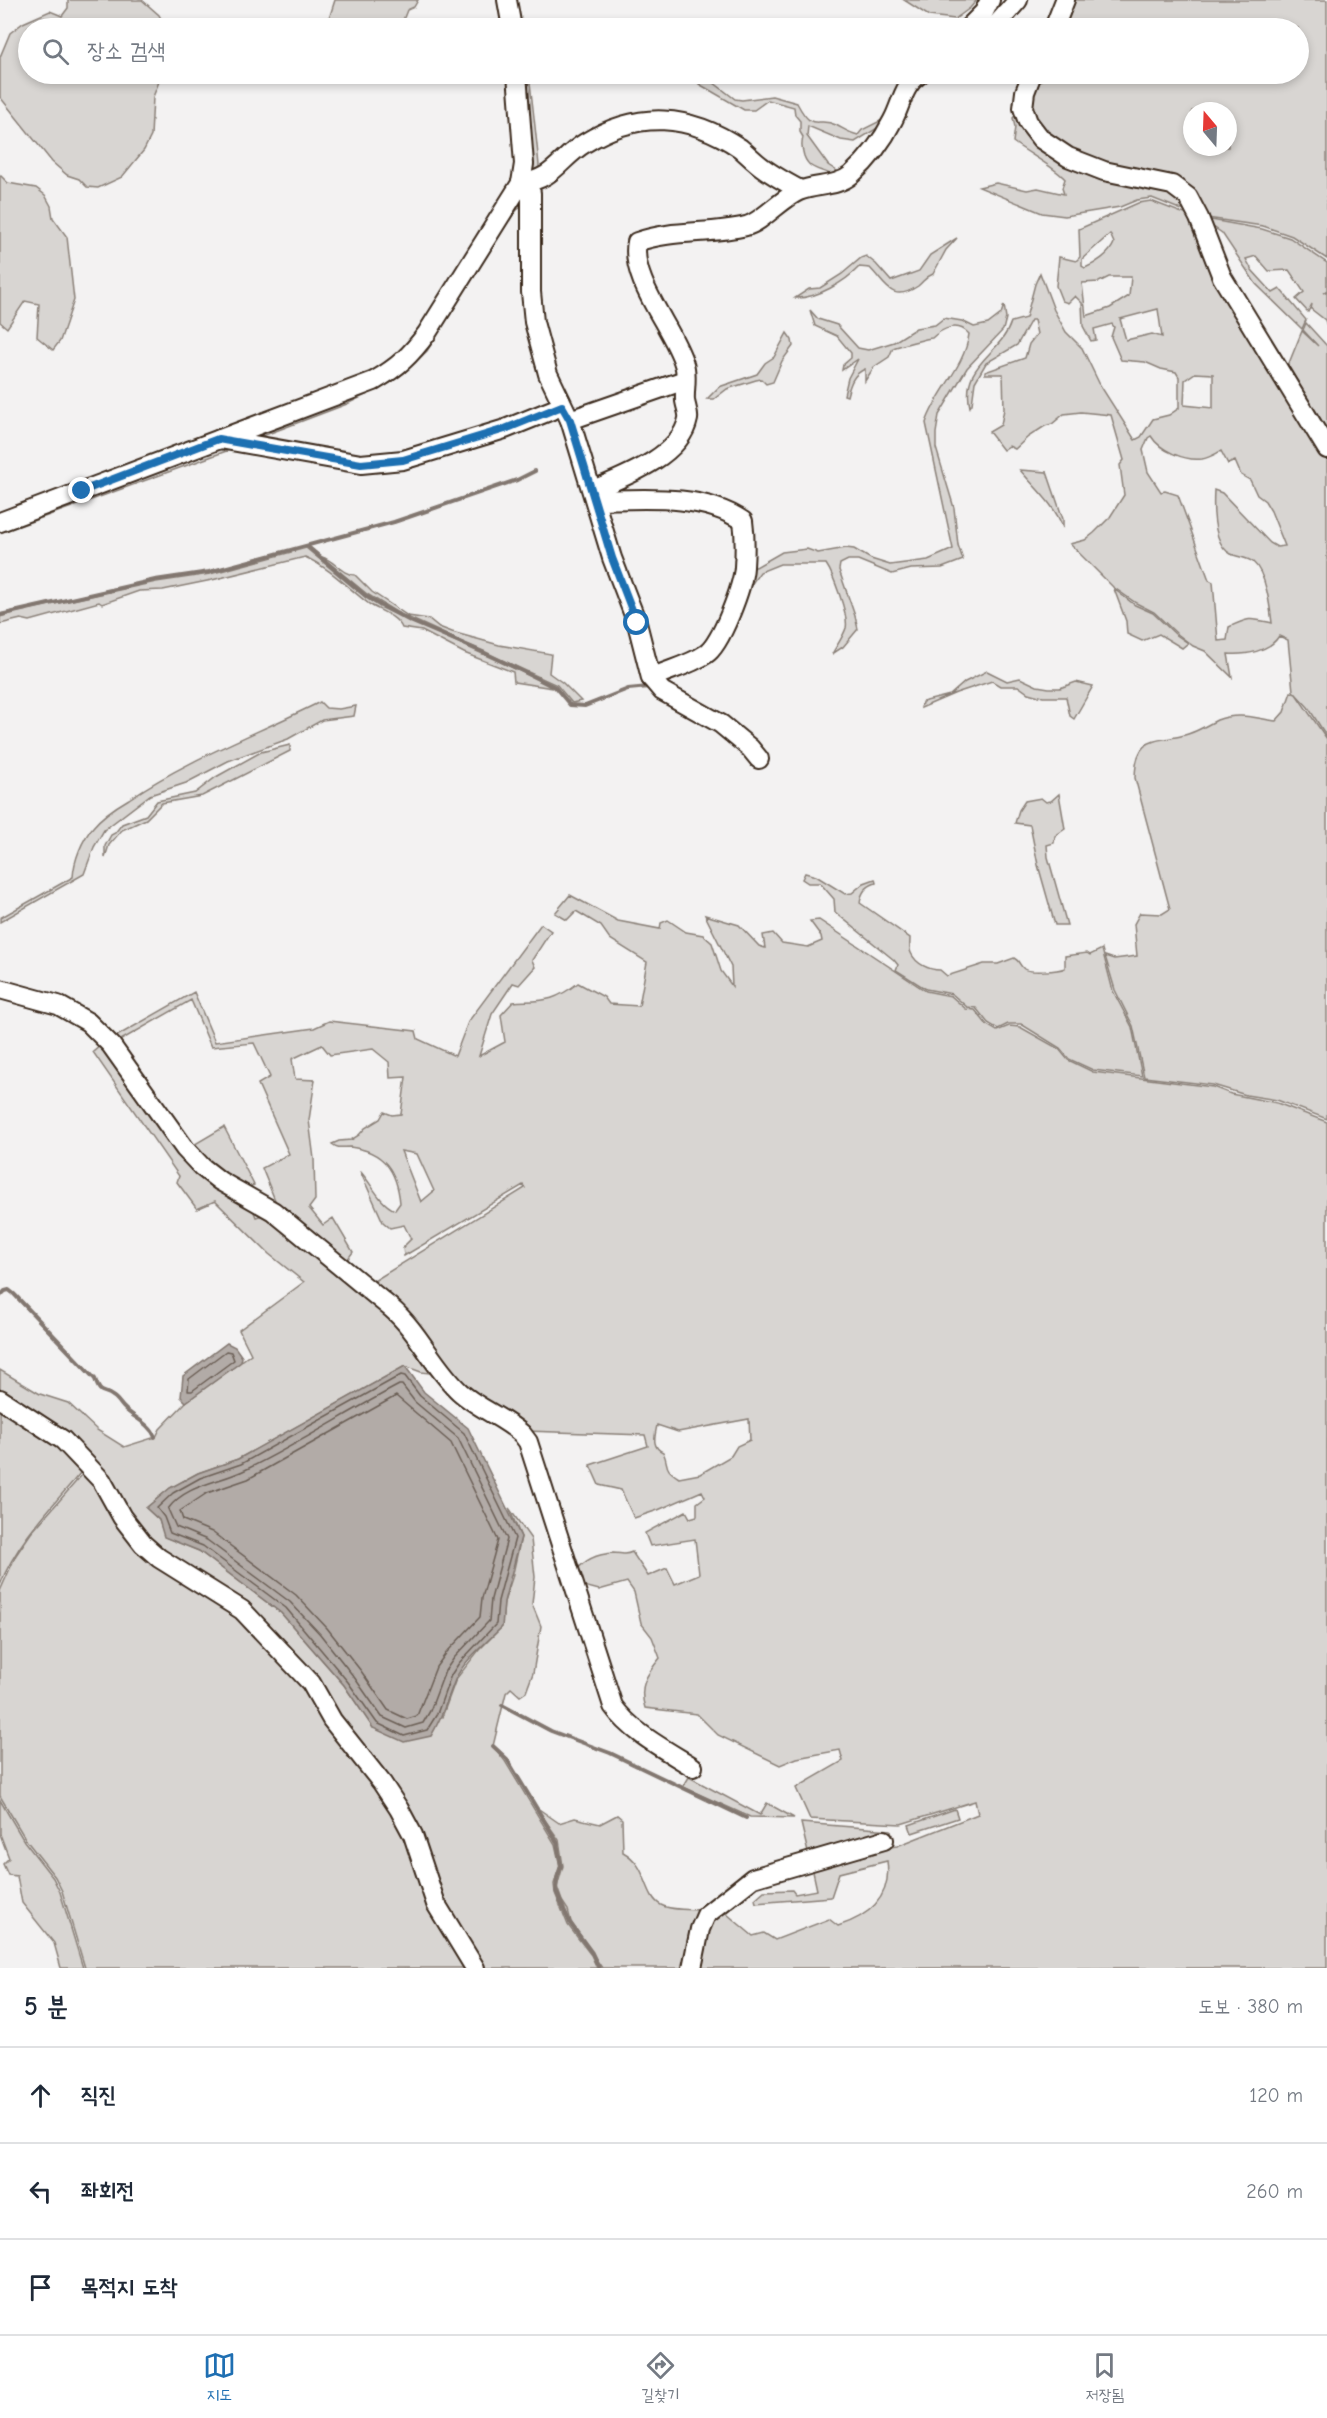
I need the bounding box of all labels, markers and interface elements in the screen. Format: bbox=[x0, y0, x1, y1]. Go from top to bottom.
search box bbox=[18, 18, 1309, 84]
icon: search bbox=[39, 35, 72, 68]
text: 장소 검색 bbox=[87, 38, 165, 64]
north arrow bbox=[1183, 102, 1237, 156]
route end bbox=[68, 477, 94, 503]
route start bbox=[623, 609, 649, 635]
text: 5 분 bbox=[24, 1992, 68, 2022]
text: 도보 · 380 m bbox=[1198, 1995, 1303, 2018]
icon: ahead bbox=[24, 2079, 57, 2112]
text: 직진 bbox=[81, 2082, 116, 2108]
text: 120 m bbox=[1249, 2084, 1303, 2107]
icon: left bbox=[24, 2175, 57, 2208]
text: 좌회전 bbox=[81, 2178, 134, 2204]
text: 260 m bbox=[1246, 2180, 1303, 2203]
icon: arrive bbox=[24, 2271, 57, 2304]
text: 목적지 도착 bbox=[81, 2274, 177, 2300]
tab: 지도 bbox=[203, 2349, 236, 2405]
tab: 길찾기 bbox=[641, 2349, 680, 2405]
tab: 저장됨 bbox=[1086, 2349, 1124, 2405]

